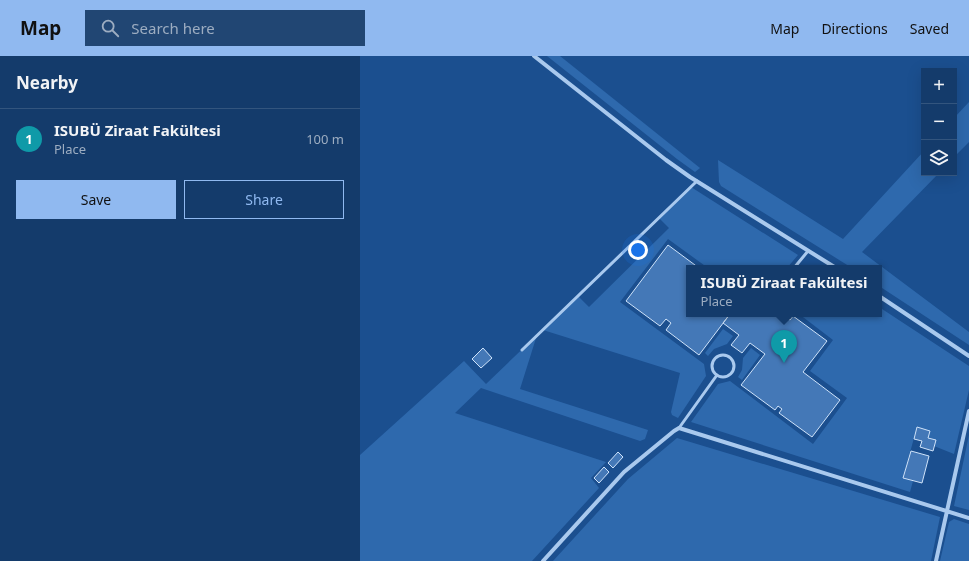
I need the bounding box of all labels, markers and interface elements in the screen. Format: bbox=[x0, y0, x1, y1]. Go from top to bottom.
search box bbox=[85, 10, 365, 46]
text: Map bbox=[20, 15, 61, 41]
icon: search bbox=[99, 17, 121, 39]
text: Search here bbox=[131, 18, 215, 38]
text: Map bbox=[770, 19, 799, 38]
text: Directions bbox=[821, 19, 888, 38]
text: Saved bbox=[910, 19, 949, 38]
map controls bbox=[921, 68, 957, 176]
button: + bbox=[921, 68, 957, 104]
text: Nearby bbox=[16, 71, 78, 94]
button: − bbox=[921, 104, 957, 140]
text: ISUBÜ Ziraat Fakültesi bbox=[54, 120, 221, 140]
text: 1 bbox=[25, 130, 33, 148]
text: 100 m bbox=[306, 130, 344, 148]
text: Place bbox=[54, 140, 86, 158]
button: layers bbox=[921, 140, 957, 176]
button: Save bbox=[16, 180, 176, 219]
button: Share bbox=[184, 180, 344, 219]
your location bbox=[628, 240, 648, 260]
popup bbox=[686, 265, 882, 317]
text: ISUBÜ Ziraat Fakültesi bbox=[701, 272, 867, 292]
text: Place bbox=[701, 292, 733, 310]
pin: 1 bbox=[771, 330, 797, 363]

